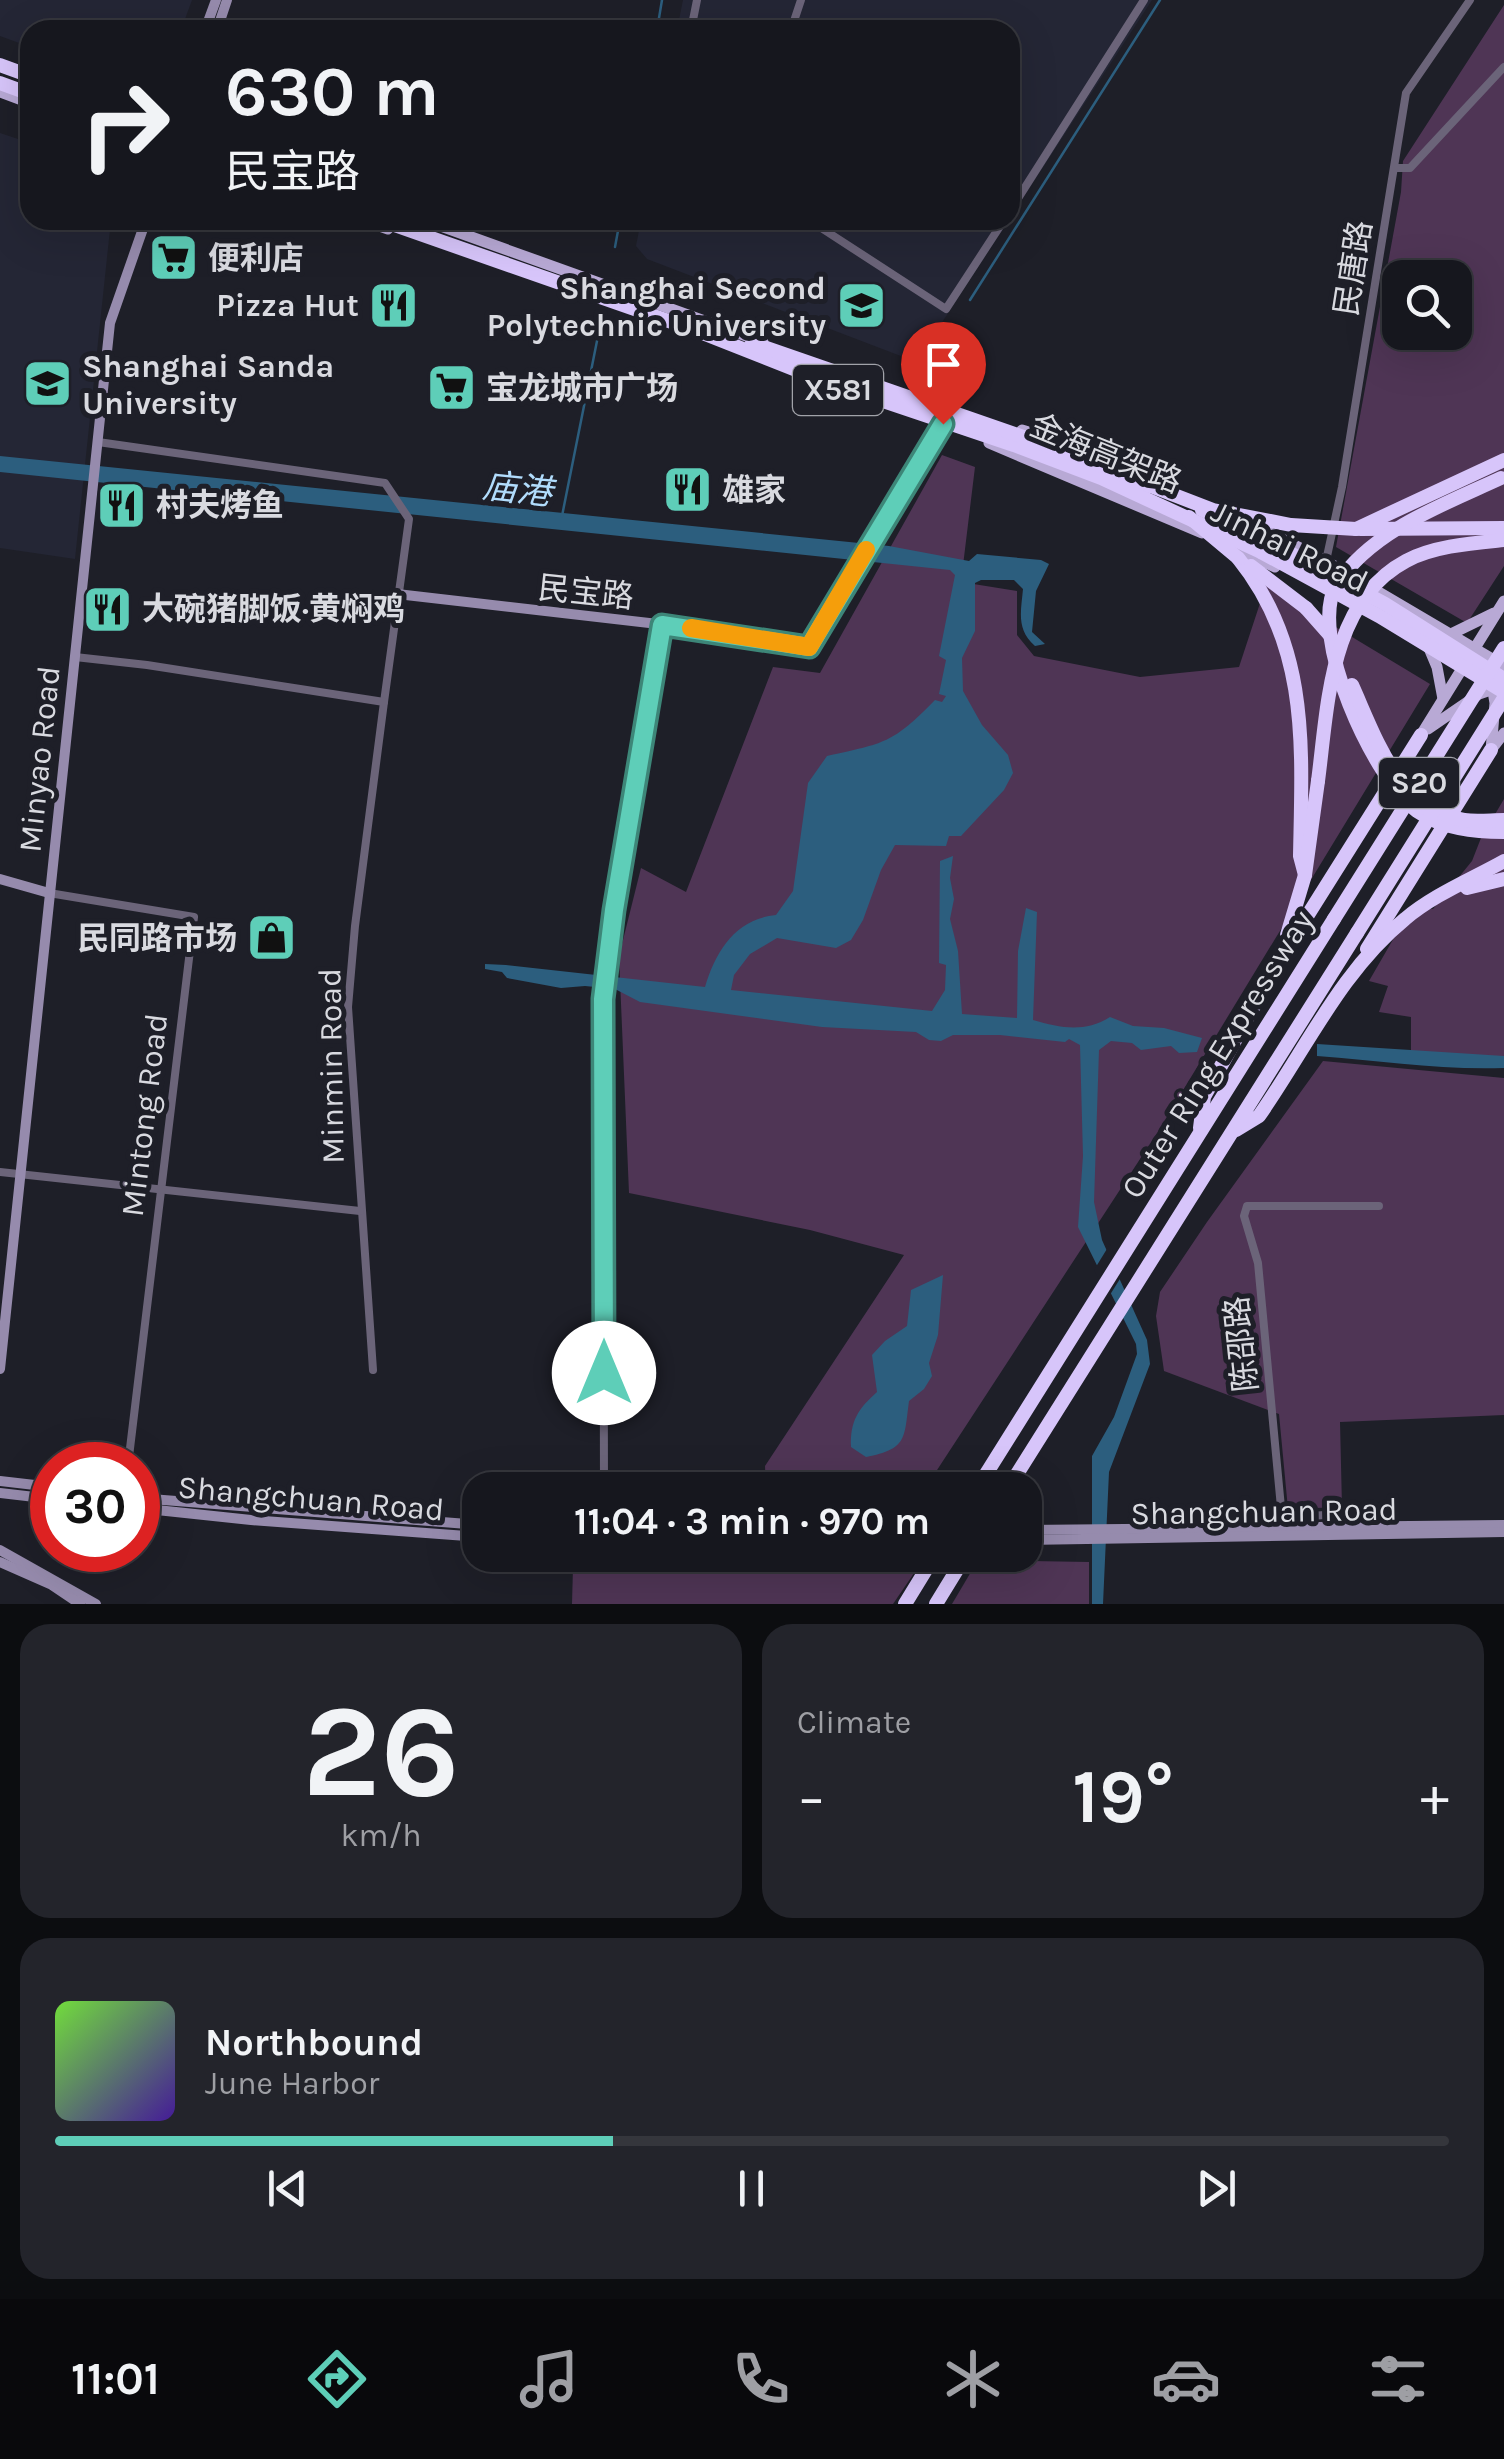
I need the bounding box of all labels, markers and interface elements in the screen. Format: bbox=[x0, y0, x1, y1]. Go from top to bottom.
text: 630 m bbox=[225, 51, 439, 133]
icon: right bbox=[60, 60, 190, 190]
text: 民宝路 bbox=[225, 146, 360, 198]
street label: 民唐路 bbox=[1328, 218, 1379, 318]
supermarket icon: 便利店 bbox=[147, 232, 199, 284]
place label: 便利店 bbox=[208, 240, 304, 277]
map controls bbox=[1382, 260, 1472, 350]
button: search bbox=[1382, 260, 1472, 350]
place label: Shanghai Second Polytechnic University bbox=[487, 270, 826, 344]
restaurant icon: Pizza Hut bbox=[368, 279, 420, 331]
school or university icon: Shanghai Second Polytechnic University bbox=[835, 280, 887, 332]
place label: Pizza Hut bbox=[216, 287, 359, 324]
pin bbox=[901, 322, 986, 425]
icon: arrive bbox=[916, 337, 971, 392]
place label: Shanghai Sanda University bbox=[82, 348, 334, 422]
school or university icon: Shanghai Sanda University bbox=[21, 358, 73, 410]
supermarket icon: 宝龙城市广场 bbox=[425, 362, 477, 414]
road number: X581 bbox=[793, 365, 883, 415]
place label: 宝龙城市广场 bbox=[486, 370, 678, 407]
street label: 金海高架路 bbox=[1025, 406, 1187, 501]
restaurant icon: 雄家 bbox=[661, 464, 713, 516]
water label: 庙港 bbox=[480, 465, 559, 514]
place label: 雄家 bbox=[722, 472, 786, 509]
restaurant icon: 村夫烤鱼 bbox=[95, 479, 147, 531]
place label: 村夫烤鱼 bbox=[156, 487, 284, 524]
street label: Jinhai Road bbox=[1205, 493, 1374, 600]
street label: 民宝路 bbox=[536, 569, 636, 616]
restaurant icon: 大碗猪脚饭·黄焖鸡 bbox=[81, 583, 133, 635]
place label: 大碗猪脚饭·黄焖鸡 bbox=[142, 591, 405, 628]
street label: Minyao Road bbox=[11, 664, 68, 854]
road number: S20 bbox=[1379, 758, 1459, 808]
street label: Outer Ring Expressway bbox=[1114, 904, 1321, 1205]
shop icon: 民同路市场 bbox=[246, 912, 298, 964]
place label: 民同路市场 bbox=[77, 920, 237, 957]
street label: Minmin Road bbox=[311, 968, 352, 1164]
street label: Mintong Road bbox=[114, 1012, 175, 1219]
street label: 陈邵路 bbox=[1218, 1294, 1265, 1394]
position arrow bbox=[552, 1321, 656, 1425]
speed limit sign: 30 bbox=[30, 1442, 160, 1572]
street label: Shangchuan Road bbox=[176, 1468, 446, 1529]
street label: Shangchuan Road bbox=[1130, 1491, 1398, 1532]
text: 11:04 · 3 min · 970 m bbox=[574, 1499, 930, 1544]
text: 26 bbox=[302, 1676, 460, 1828]
text: Climate bbox=[797, 1704, 911, 1741]
text: 19° bbox=[1072, 1753, 1174, 1841]
text: − bbox=[797, 1765, 826, 1829]
text: + bbox=[1420, 1765, 1449, 1829]
text: km/h bbox=[340, 1817, 422, 1854]
text: Northbound bbox=[205, 2020, 423, 2065]
text: June Harbor bbox=[205, 2065, 379, 2102]
icon: previous bbox=[260, 2161, 315, 2216]
icon: pause bbox=[724, 2161, 779, 2216]
icon: next bbox=[1189, 2161, 1244, 2216]
icon: directions bbox=[302, 2344, 372, 2414]
icon: music bbox=[514, 2344, 584, 2414]
icon: phone bbox=[726, 2344, 796, 2414]
icon: climate bbox=[938, 2344, 1008, 2414]
icon: car bbox=[1151, 2344, 1221, 2414]
icon: filters bbox=[1363, 2344, 1433, 2414]
text: 11:01 bbox=[71, 2353, 160, 2405]

